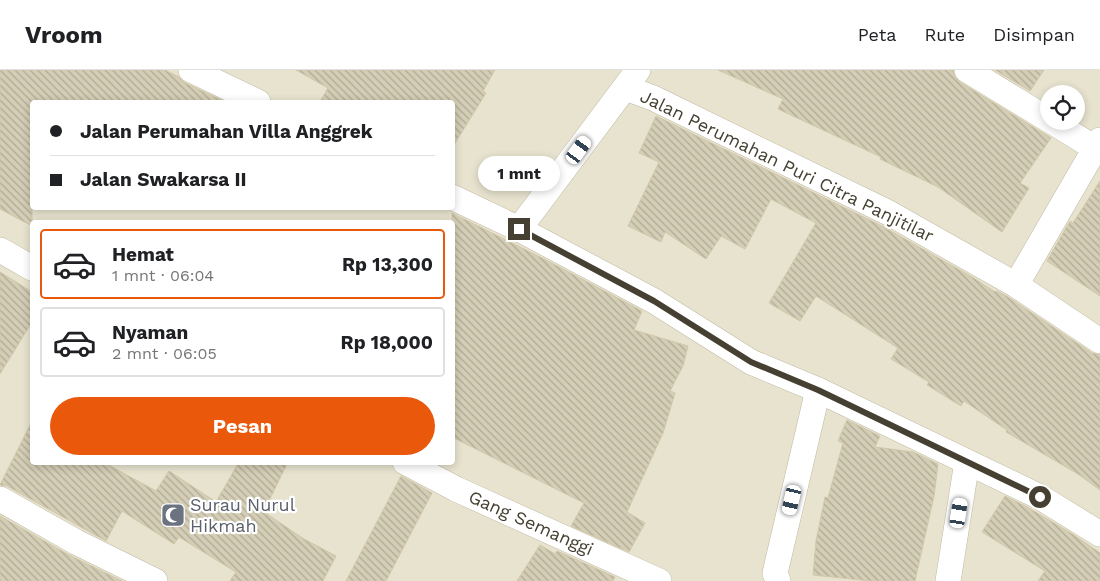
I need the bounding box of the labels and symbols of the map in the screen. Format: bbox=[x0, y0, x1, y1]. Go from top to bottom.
street label: Jalan Perumahan Puri Citra Panjitilar bbox=[637, 85, 937, 246]
car bbox=[564, 133, 593, 167]
callout: 1 mnt bbox=[478, 156, 560, 192]
route end bbox=[508, 218, 530, 240]
car bbox=[781, 484, 802, 516]
street label: Gang Semanggi bbox=[466, 486, 597, 559]
route start bbox=[1029, 486, 1051, 508]
place label: Surau Nurul Hikmah bbox=[190, 494, 296, 536]
car bbox=[949, 497, 968, 529]
mosque icon: Surau Nurul Hikmah bbox=[160, 502, 186, 528]

